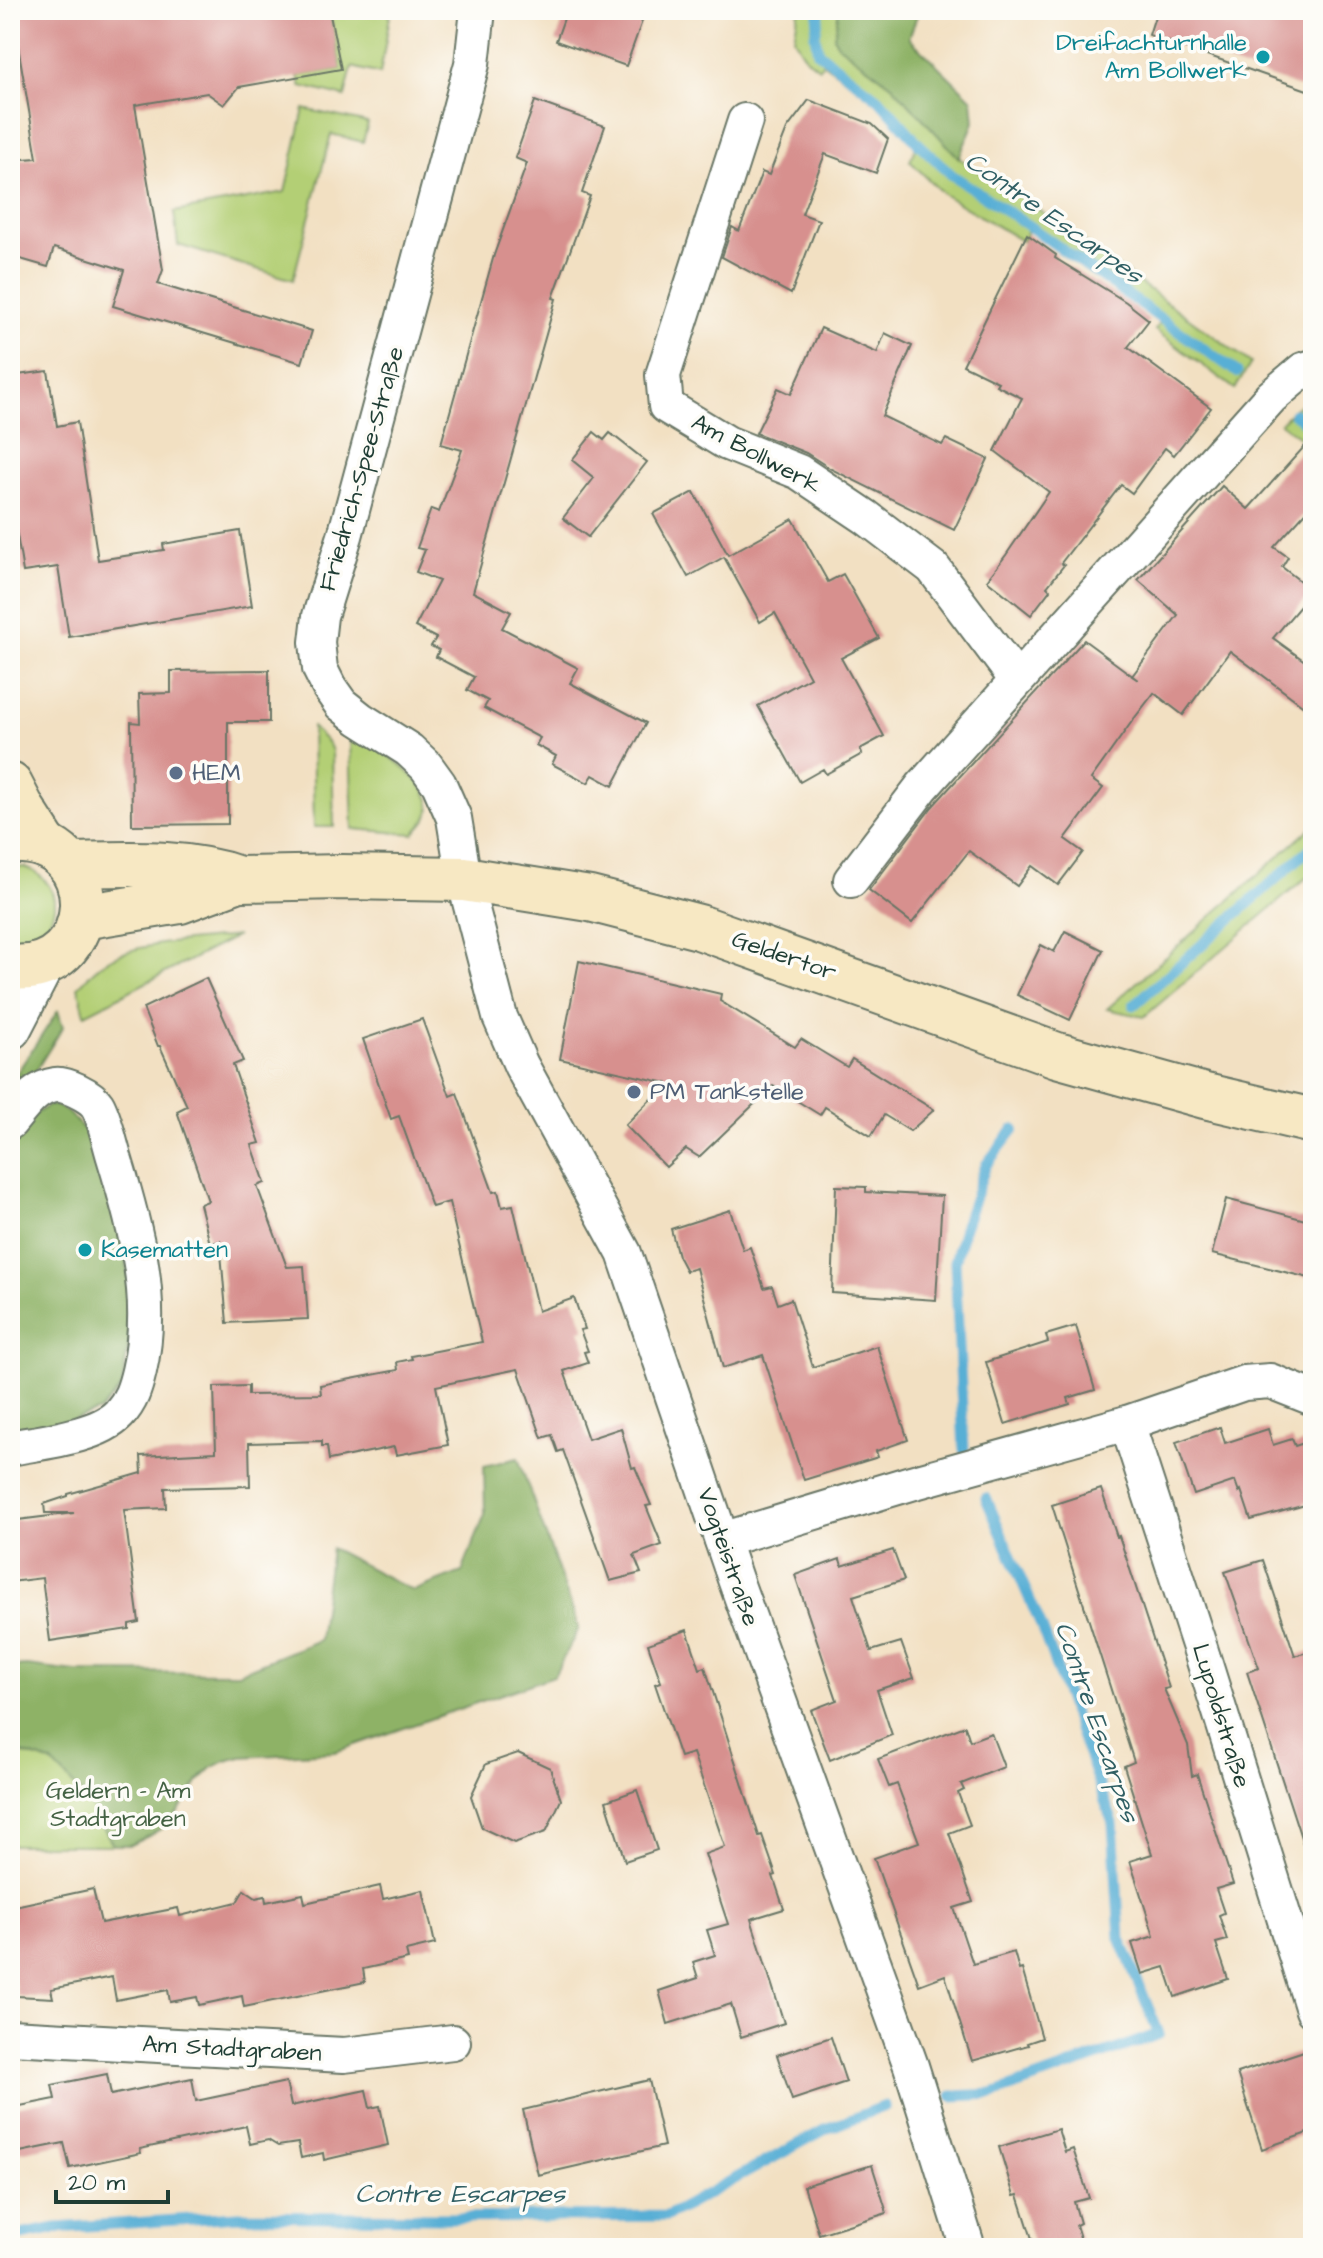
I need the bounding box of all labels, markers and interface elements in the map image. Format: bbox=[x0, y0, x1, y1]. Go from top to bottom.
place label: Dreifachturnhalle Am Bollwerk bbox=[1056, 26, 1247, 88]
marker: Dreifachturnhalle Am Bollwerk bbox=[1254, 48, 1272, 66]
water label: Contre Escarpes bbox=[958, 143, 1152, 294]
street label: Friedrich-Spee-Straße bbox=[311, 343, 413, 595]
street label: Am Bollwerk bbox=[685, 406, 827, 502]
place label: HEM bbox=[192, 756, 241, 790]
marker: HEM bbox=[167, 764, 185, 782]
street label: Geldertor bbox=[727, 922, 841, 990]
place label: PM Tankstelle bbox=[650, 1075, 804, 1109]
marker: PM Tankstelle bbox=[625, 1083, 643, 1101]
place label: Kasematten bbox=[101, 1233, 228, 1267]
marker: Kasematten bbox=[76, 1241, 94, 1259]
street label: Vogteistraße bbox=[687, 1483, 768, 1631]
water label: Contre Escarpes bbox=[1046, 1617, 1149, 1829]
street label: Lupoldstraße bbox=[1183, 1640, 1259, 1792]
park label: Geldern - Am Stadtgraben bbox=[46, 1774, 191, 1837]
street label: Am Stadtgraben bbox=[142, 2027, 322, 2072]
scale bar bbox=[56, 2154, 168, 2204]
text: 20 m bbox=[68, 2166, 125, 2200]
water label: Contre Escarpes bbox=[355, 2176, 567, 2212]

